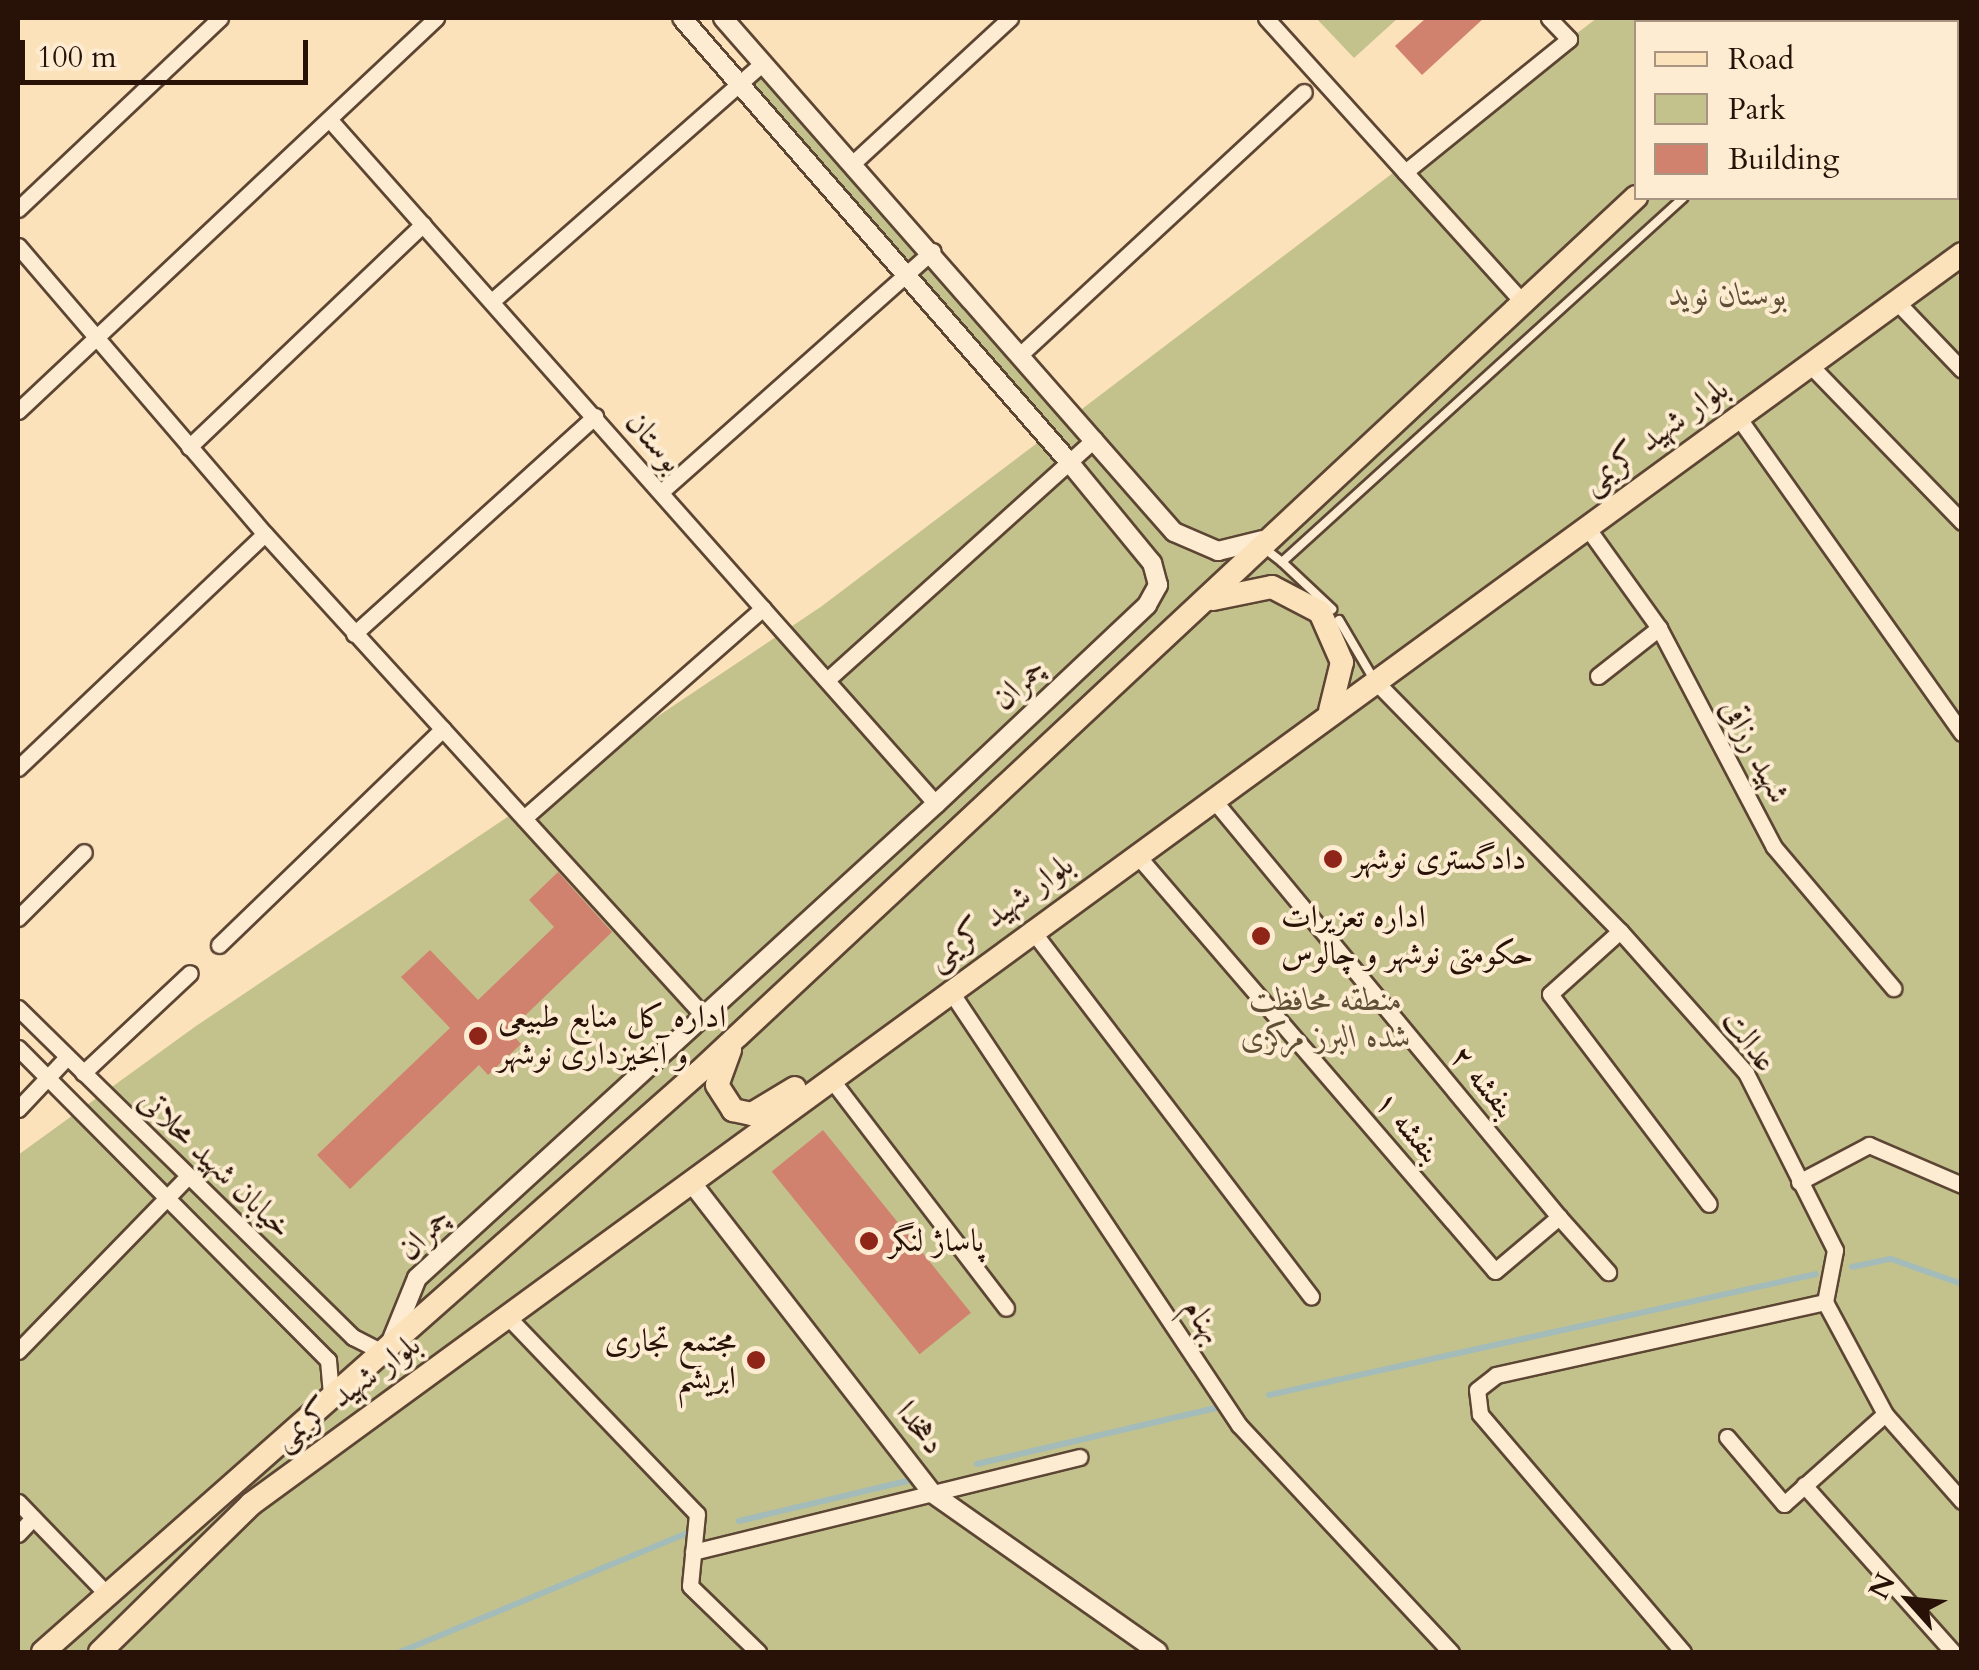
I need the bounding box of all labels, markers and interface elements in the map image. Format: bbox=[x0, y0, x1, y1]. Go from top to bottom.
scale bar bbox=[25, 20, 312, 82]
legend bbox=[1634, 20, 1959, 200]
text: 100 m bbox=[37, 37, 117, 78]
text: Road bbox=[1728, 39, 1794, 80]
text: Park bbox=[1728, 89, 1786, 130]
text: Building bbox=[1728, 139, 1839, 180]
park label: بوستان نوید bbox=[1669, 276, 1787, 314]
street label: بلوار شهید کریمی bbox=[1574, 370, 1736, 502]
street label: بوستان bbox=[617, 403, 691, 481]
street label: چمران bbox=[984, 650, 1054, 718]
street label: شهید رزاقی bbox=[1712, 692, 1798, 810]
place label: دادگستری نوشهر bbox=[1353, 840, 1526, 878]
street label: بلوار شهید کریمی bbox=[919, 846, 1081, 978]
marker: دادگستری نوشهر bbox=[1322, 848, 1344, 870]
place label: اداره تعزیرات حکومتی نوشهر و چالوس bbox=[1281, 899, 1534, 974]
marker: اداره تعزیرات حکومتی نوشهر و چالوس bbox=[1250, 925, 1272, 947]
park label: منطقه محافظت شده البرز مرکزی bbox=[1240, 982, 1412, 1057]
place label: اداره كل منابع طبيعی و آبخيزداری نوشهر bbox=[498, 999, 726, 1074]
street label: عدالت bbox=[1713, 1002, 1785, 1080]
marker: اداره كل منابع طبيعی و آبخيزداری نوشهر bbox=[467, 1025, 489, 1047]
street label: بنفشه ۲ bbox=[1442, 1038, 1524, 1126]
street label: خیابان شهید محلاتی bbox=[130, 1081, 300, 1247]
street label: بنفشه ۱ bbox=[1366, 1083, 1450, 1171]
street label: چمران bbox=[389, 1199, 459, 1269]
place label: پاساژ لنگر bbox=[889, 1222, 984, 1260]
marker: پاساژ لنگر bbox=[858, 1230, 880, 1252]
street label: بهنام bbox=[1174, 1291, 1232, 1351]
place label: مجتمع تجاری ابریشم bbox=[605, 1323, 736, 1398]
street label: بلوار شهید کریمی bbox=[266, 1326, 428, 1458]
marker: مجتمع تجاری ابریشم bbox=[745, 1349, 767, 1371]
street label: دهخدا bbox=[887, 1394, 953, 1462]
north arrow bbox=[1859, 1550, 1959, 1650]
text: N bbox=[1860, 1567, 1905, 1606]

